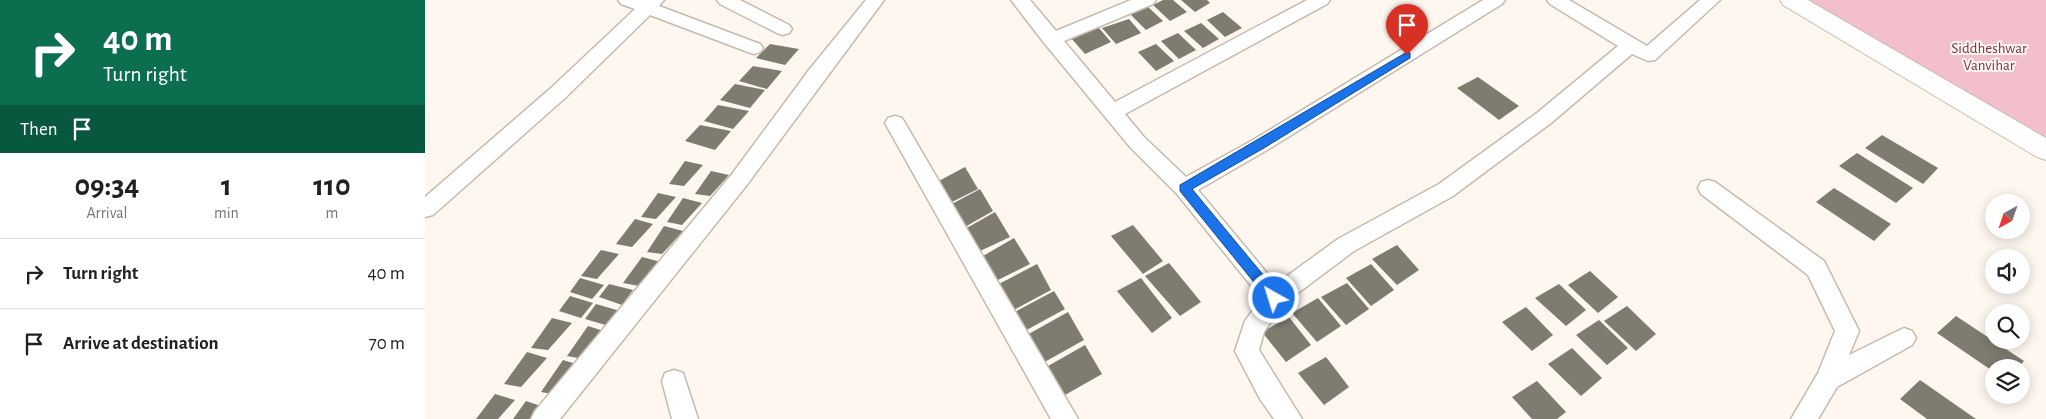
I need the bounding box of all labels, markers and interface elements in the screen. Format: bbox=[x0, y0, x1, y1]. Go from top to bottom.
pin bbox=[1386, 4, 1428, 55]
icon: arrive bbox=[1393, 11, 1421, 39]
icon: right bbox=[20, 20, 85, 85]
text: 40 m bbox=[103, 22, 172, 57]
park label: Siddheshwar Vanvihar bbox=[1951, 41, 2027, 73]
text: Turn right bbox=[103, 63, 187, 85]
icon: arrive bbox=[68, 115, 96, 143]
text: Then bbox=[20, 120, 58, 139]
text: 09:34 bbox=[74, 171, 139, 201]
text: 1 bbox=[221, 171, 232, 201]
text: 110 bbox=[313, 171, 351, 201]
north arrow bbox=[1985, 194, 2030, 239]
map controls bbox=[1985, 194, 2030, 404]
text: Arrival bbox=[86, 205, 128, 221]
text: min bbox=[214, 205, 239, 221]
text: m bbox=[326, 205, 338, 221]
button: sound bbox=[1985, 249, 2030, 294]
icon: right bbox=[20, 260, 48, 288]
text: Turn right bbox=[63, 264, 138, 283]
text: 40 m bbox=[367, 264, 405, 283]
position arrow bbox=[1247, 271, 1299, 323]
button: search bbox=[1985, 304, 2030, 349]
icon: arrive bbox=[20, 330, 48, 358]
text: Arrive at destination bbox=[63, 334, 219, 353]
text: 70 m bbox=[369, 334, 405, 353]
button: layers bbox=[1985, 359, 2030, 404]

